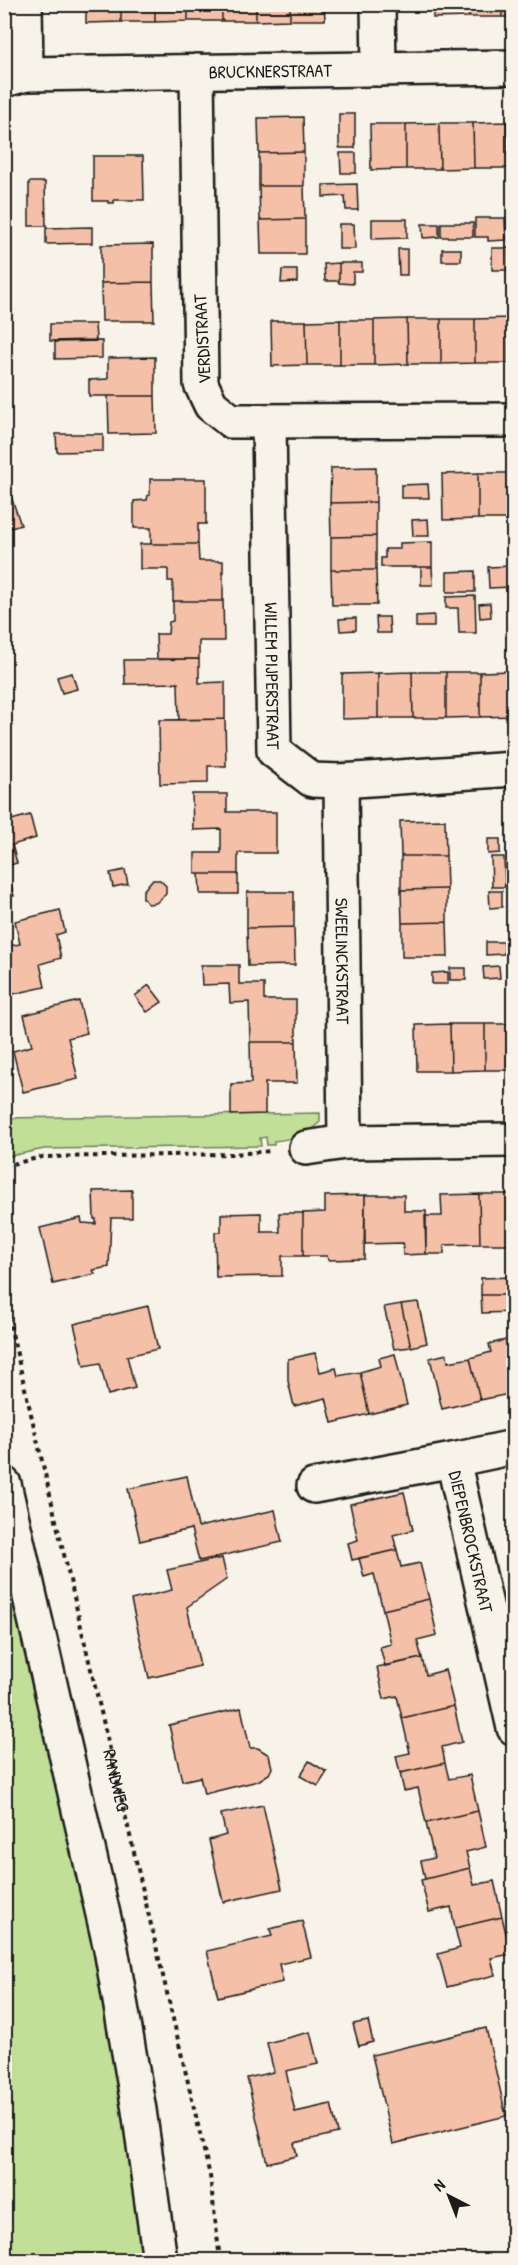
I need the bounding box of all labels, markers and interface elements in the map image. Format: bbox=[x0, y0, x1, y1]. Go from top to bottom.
street label: BRUCKNERSTRAAT bbox=[208, 57, 333, 84]
street label: VERDISTRAAT bbox=[187, 293, 217, 385]
street label: WILLEM PIJPERSTRAAT bbox=[259, 602, 286, 750]
street label: SWEELINCKSTRAAT bbox=[330, 898, 356, 1025]
street label: DIEPENBROCKSTRAAT bbox=[443, 1468, 500, 1615]
street label: RANDWEG bbox=[98, 1746, 136, 1814]
north arrow bbox=[419, 2166, 479, 2226]
text: N bbox=[428, 2174, 450, 2196]

